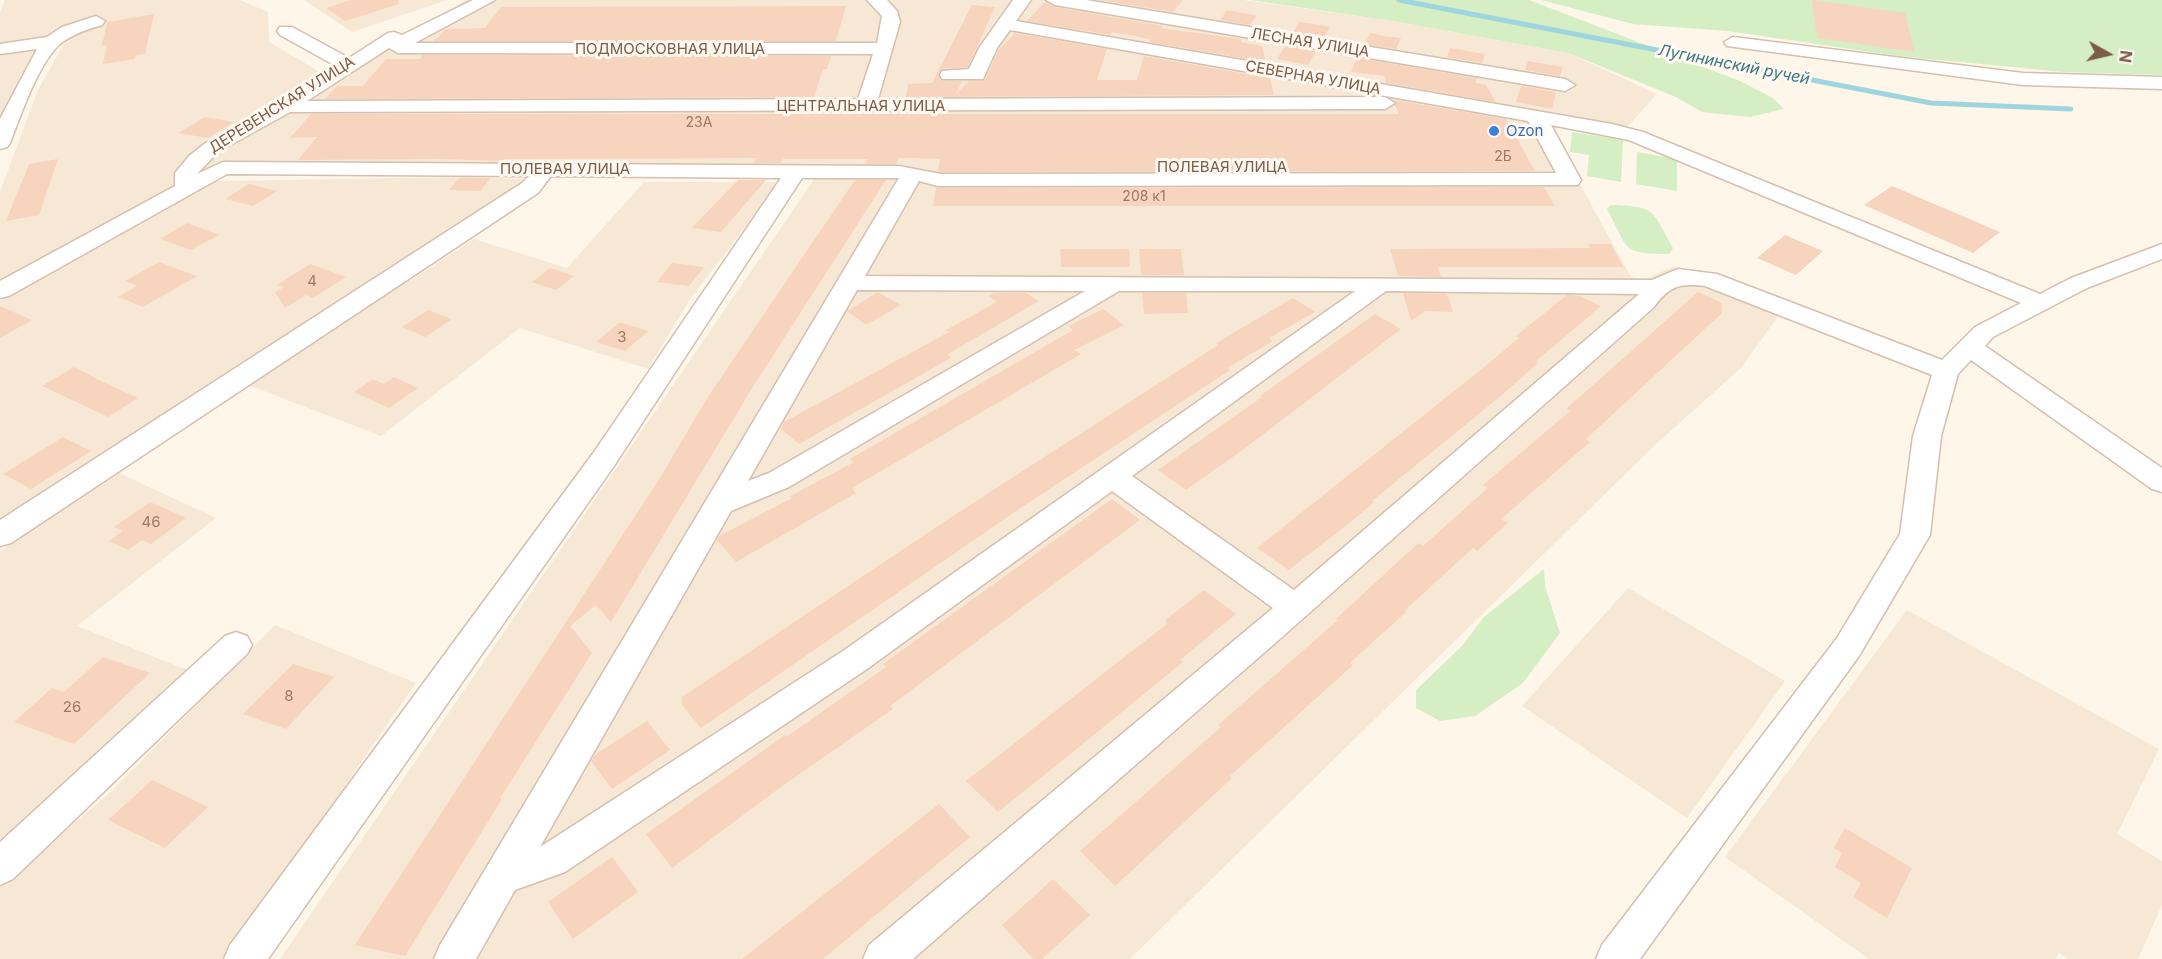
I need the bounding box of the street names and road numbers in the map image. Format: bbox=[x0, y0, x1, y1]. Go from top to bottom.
street label: ЛЕСНАЯ УЛИЦА bbox=[1249, 25, 1371, 61]
street label: ПОДМОСКОВНАЯ УЛИЦА bbox=[575, 40, 765, 58]
street label: ДЕРЕВЕНСКАЯ УЛИЦА bbox=[206, 53, 358, 157]
street label: СЕВЕРНАЯ УЛИЦА bbox=[1244, 57, 1382, 99]
street label: ЦЕНТРАЛЬНАЯ УЛИЦА bbox=[777, 97, 945, 115]
street label: ПОЛЕВАЯ УЛИЦА bbox=[1157, 158, 1287, 176]
street label: ПОЛЕВАЯ УЛИЦА bbox=[500, 160, 630, 178]

